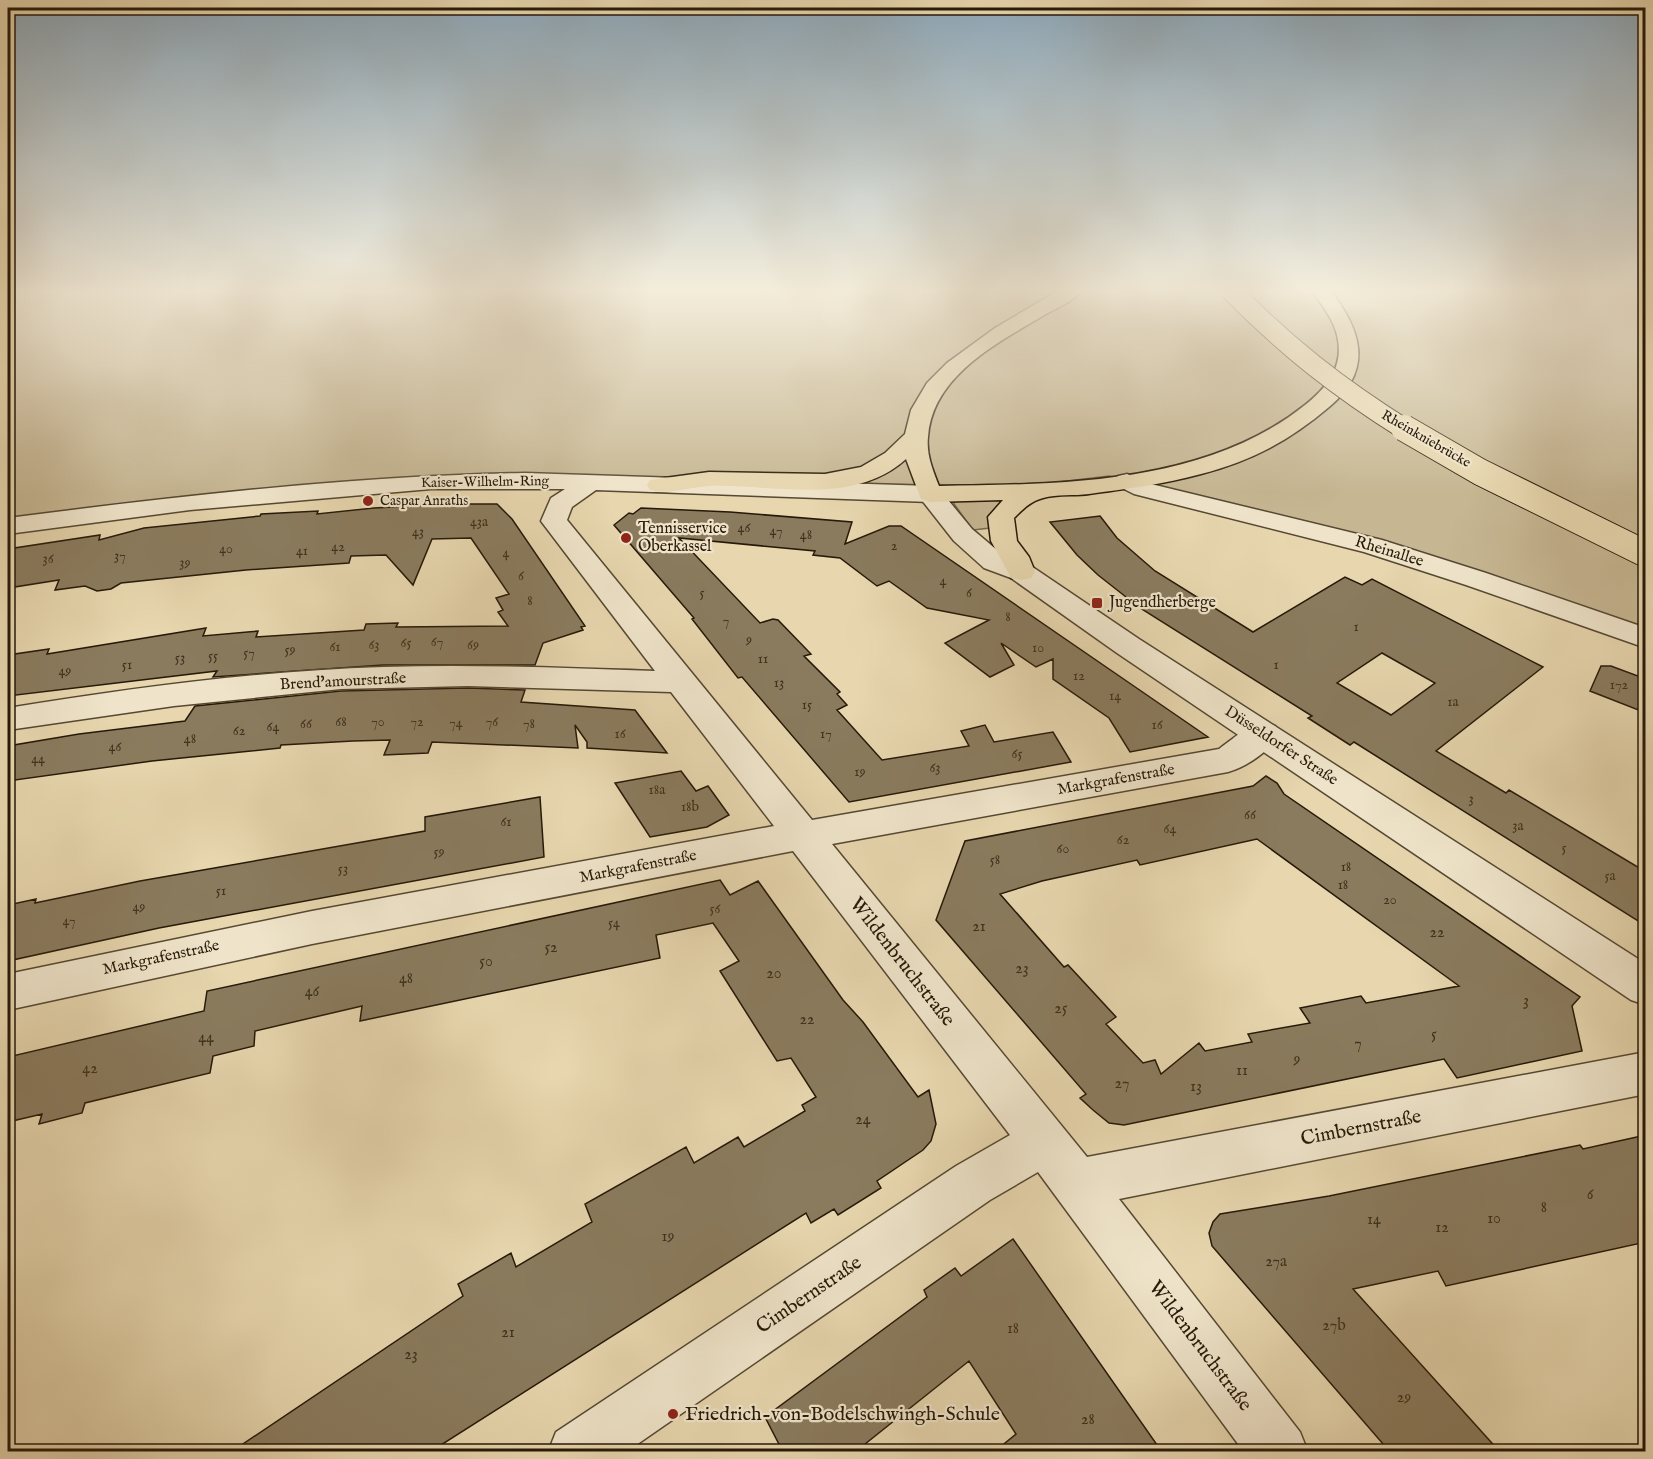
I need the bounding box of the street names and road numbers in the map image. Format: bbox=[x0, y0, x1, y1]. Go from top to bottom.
street label: Rheinkniebrücke bbox=[1378, 406, 1474, 472]
street label: Kaiser-Wilhelm-Ring bbox=[421, 472, 550, 492]
street label: Rheinallee bbox=[1352, 532, 1426, 572]
street label: Brend'amourstraße bbox=[279, 669, 407, 695]
street label: Düsseldorfer Straße bbox=[1220, 702, 1342, 790]
street label: Markgrafenstraße bbox=[1056, 760, 1176, 800]
street label: Markgrafenstraße bbox=[578, 846, 698, 888]
street label: Wildenbruchstraße bbox=[844, 892, 960, 1032]
street label: Markgrafenstraße bbox=[101, 936, 221, 980]
street label: Cimbernstraße bbox=[1299, 1104, 1423, 1152]
street label: Cimbernstraße bbox=[751, 1250, 867, 1340]
street label: Wildenbruchstraße bbox=[1143, 1276, 1257, 1416]

